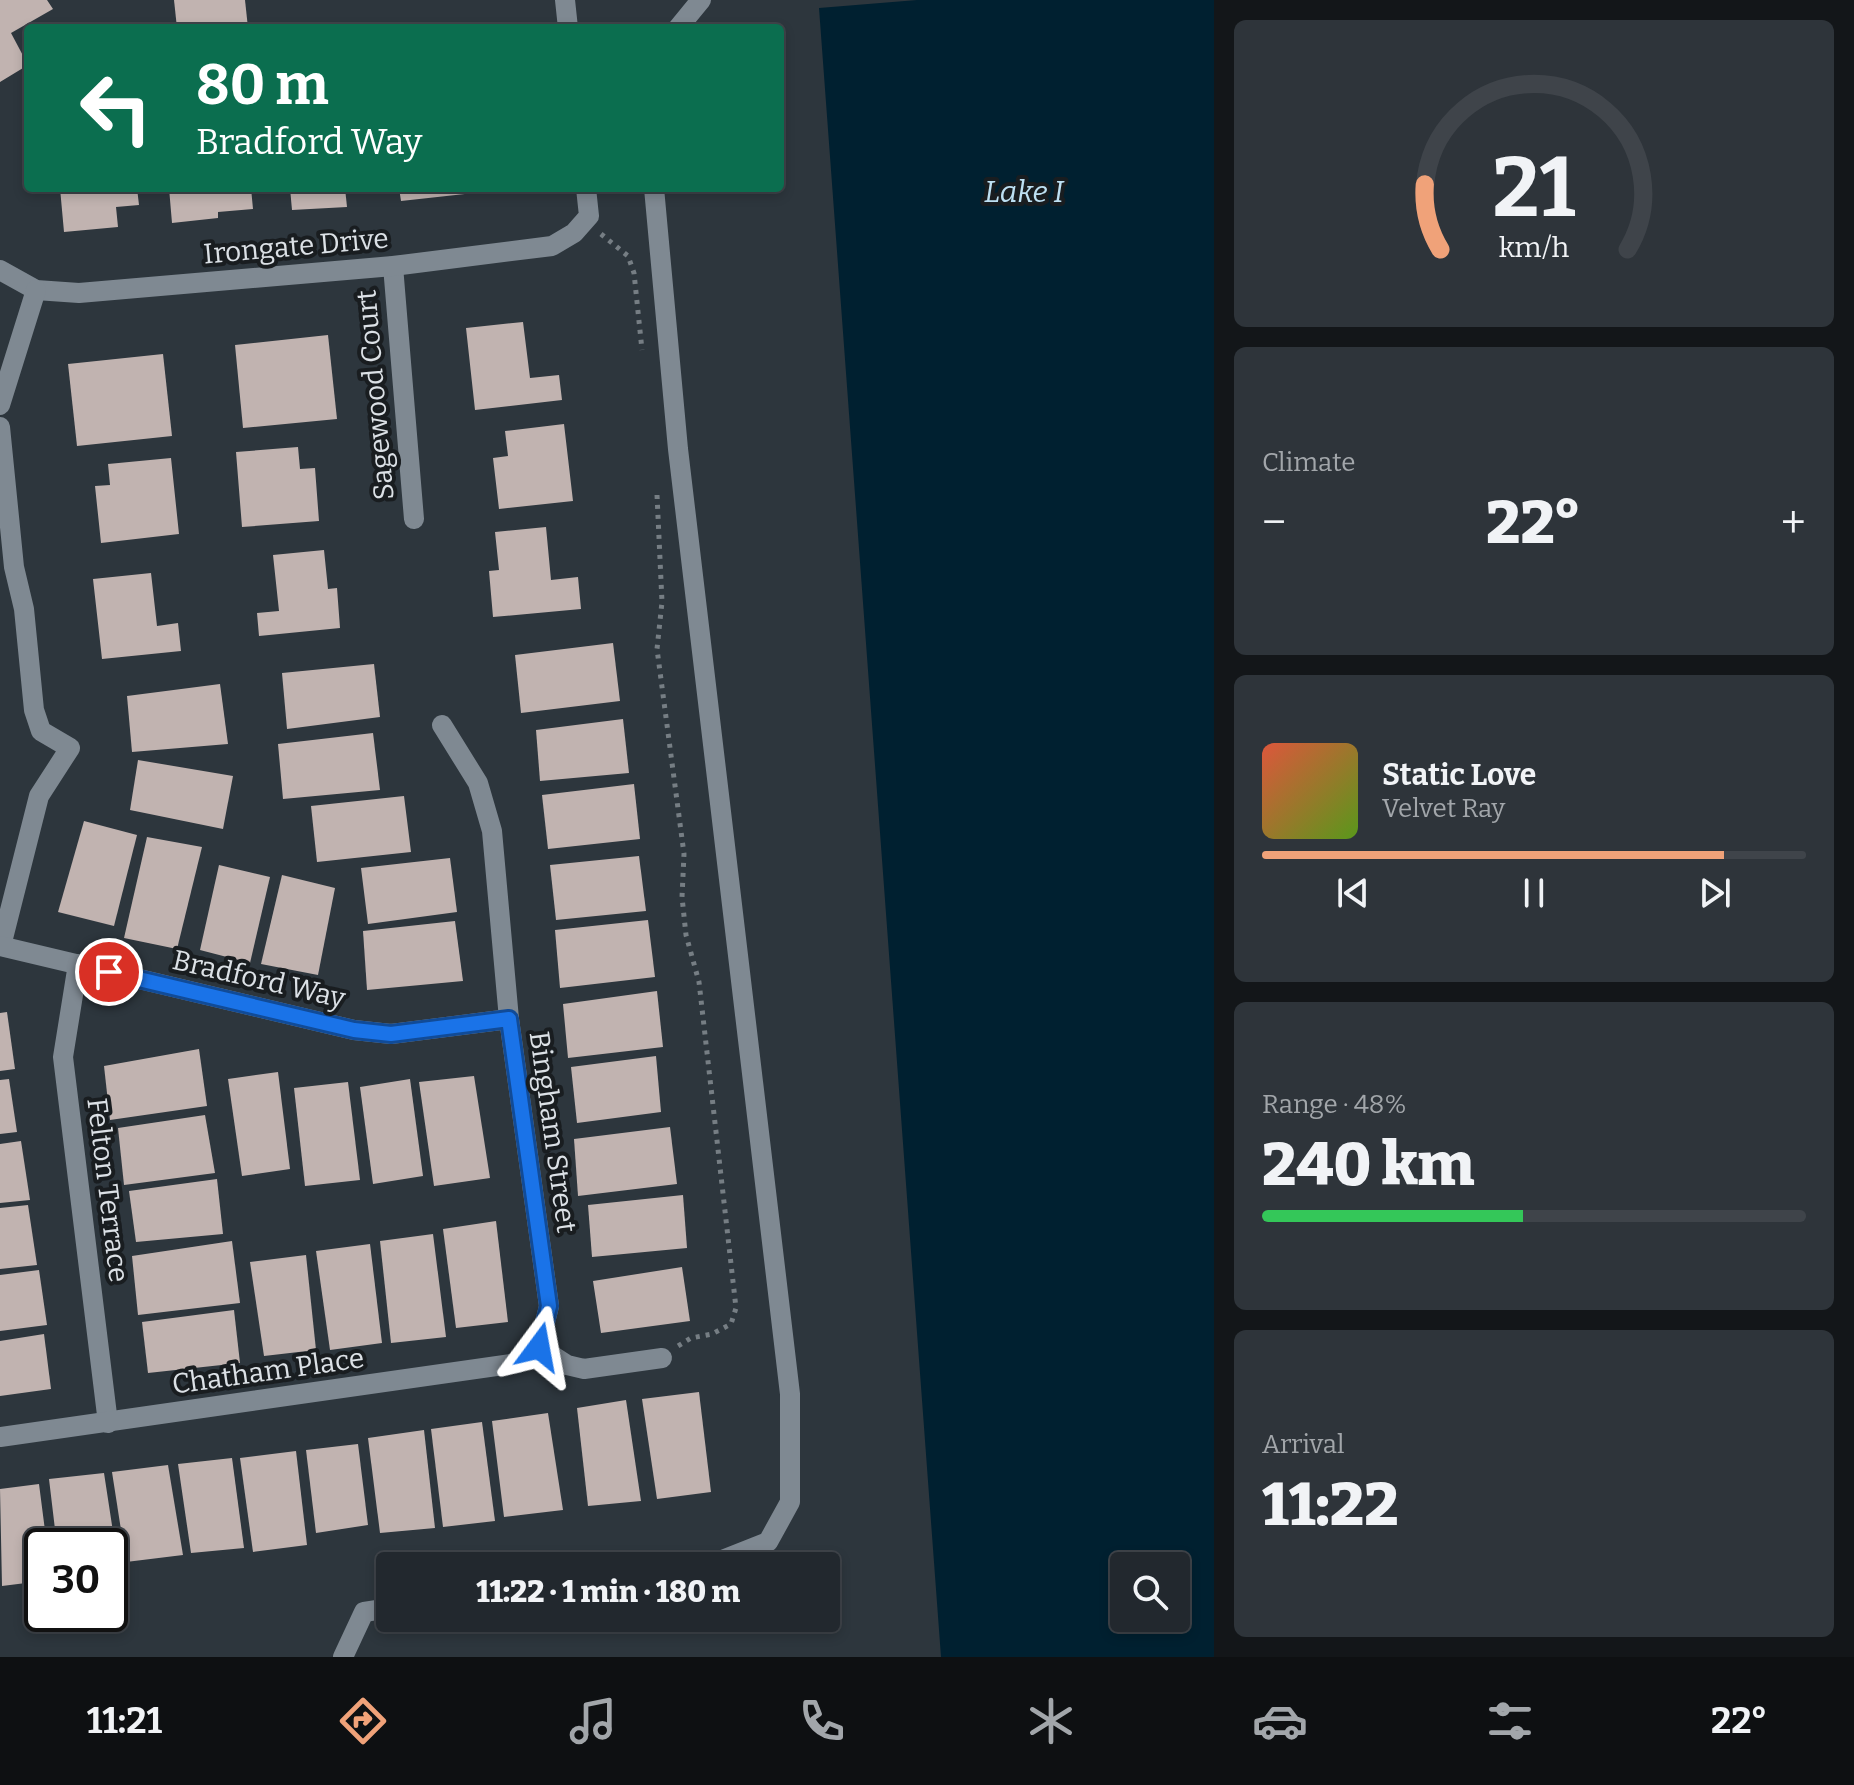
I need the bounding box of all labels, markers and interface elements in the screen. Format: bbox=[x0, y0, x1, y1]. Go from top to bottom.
text: 80 m bbox=[196, 52, 329, 119]
icon: left bbox=[64, 56, 168, 160]
text: Bradford Way bbox=[196, 120, 422, 164]
text: 21 bbox=[1493, 137, 1575, 237]
water label: Lake I bbox=[984, 174, 1064, 210]
street label: Irongate Drive bbox=[202, 221, 390, 271]
text: km/h bbox=[1499, 230, 1570, 265]
street label: Sagewood Court bbox=[349, 288, 401, 502]
text: Climate bbox=[1262, 447, 1356, 478]
text: 22° bbox=[1486, 487, 1581, 559]
text: − bbox=[1262, 496, 1286, 549]
text: + bbox=[1781, 496, 1806, 549]
text: Static Love bbox=[1382, 757, 1536, 793]
text: Velvet Ray bbox=[1382, 793, 1505, 824]
icon: previous bbox=[1331, 871, 1375, 915]
icon: pause bbox=[1512, 871, 1556, 915]
icon: next bbox=[1693, 871, 1737, 915]
pin bbox=[75, 938, 143, 1006]
street label: Bradford Way bbox=[170, 943, 349, 1015]
icon: arrive bbox=[87, 950, 131, 994]
street label: Bingham Street bbox=[523, 1029, 583, 1235]
text: Range · 48% bbox=[1262, 1089, 1406, 1120]
street label: Felton Terrace bbox=[80, 1096, 136, 1284]
text: 240 km bbox=[1262, 1129, 1475, 1201]
position arrow bbox=[497, 1305, 581, 1389]
street label: Chatham Place bbox=[170, 1341, 366, 1401]
text: Arrival bbox=[1262, 1429, 1344, 1460]
text: 11:22 bbox=[1262, 1469, 1399, 1541]
speed limit sign: 30 bbox=[24, 1528, 128, 1632]
map controls bbox=[1110, 1552, 1190, 1632]
button: search bbox=[1110, 1552, 1190, 1632]
text: 11:22 · 1 min · 180 m bbox=[476, 1574, 740, 1610]
icon: directions bbox=[335, 1693, 391, 1749]
icon: music bbox=[565, 1693, 621, 1749]
icon: phone bbox=[794, 1693, 850, 1749]
icon: climate bbox=[1023, 1693, 1079, 1749]
icon: car bbox=[1252, 1693, 1308, 1749]
icon: filters bbox=[1482, 1693, 1538, 1749]
text: 11:21 bbox=[87, 1699, 162, 1743]
text: 22° bbox=[1711, 1699, 1767, 1743]

